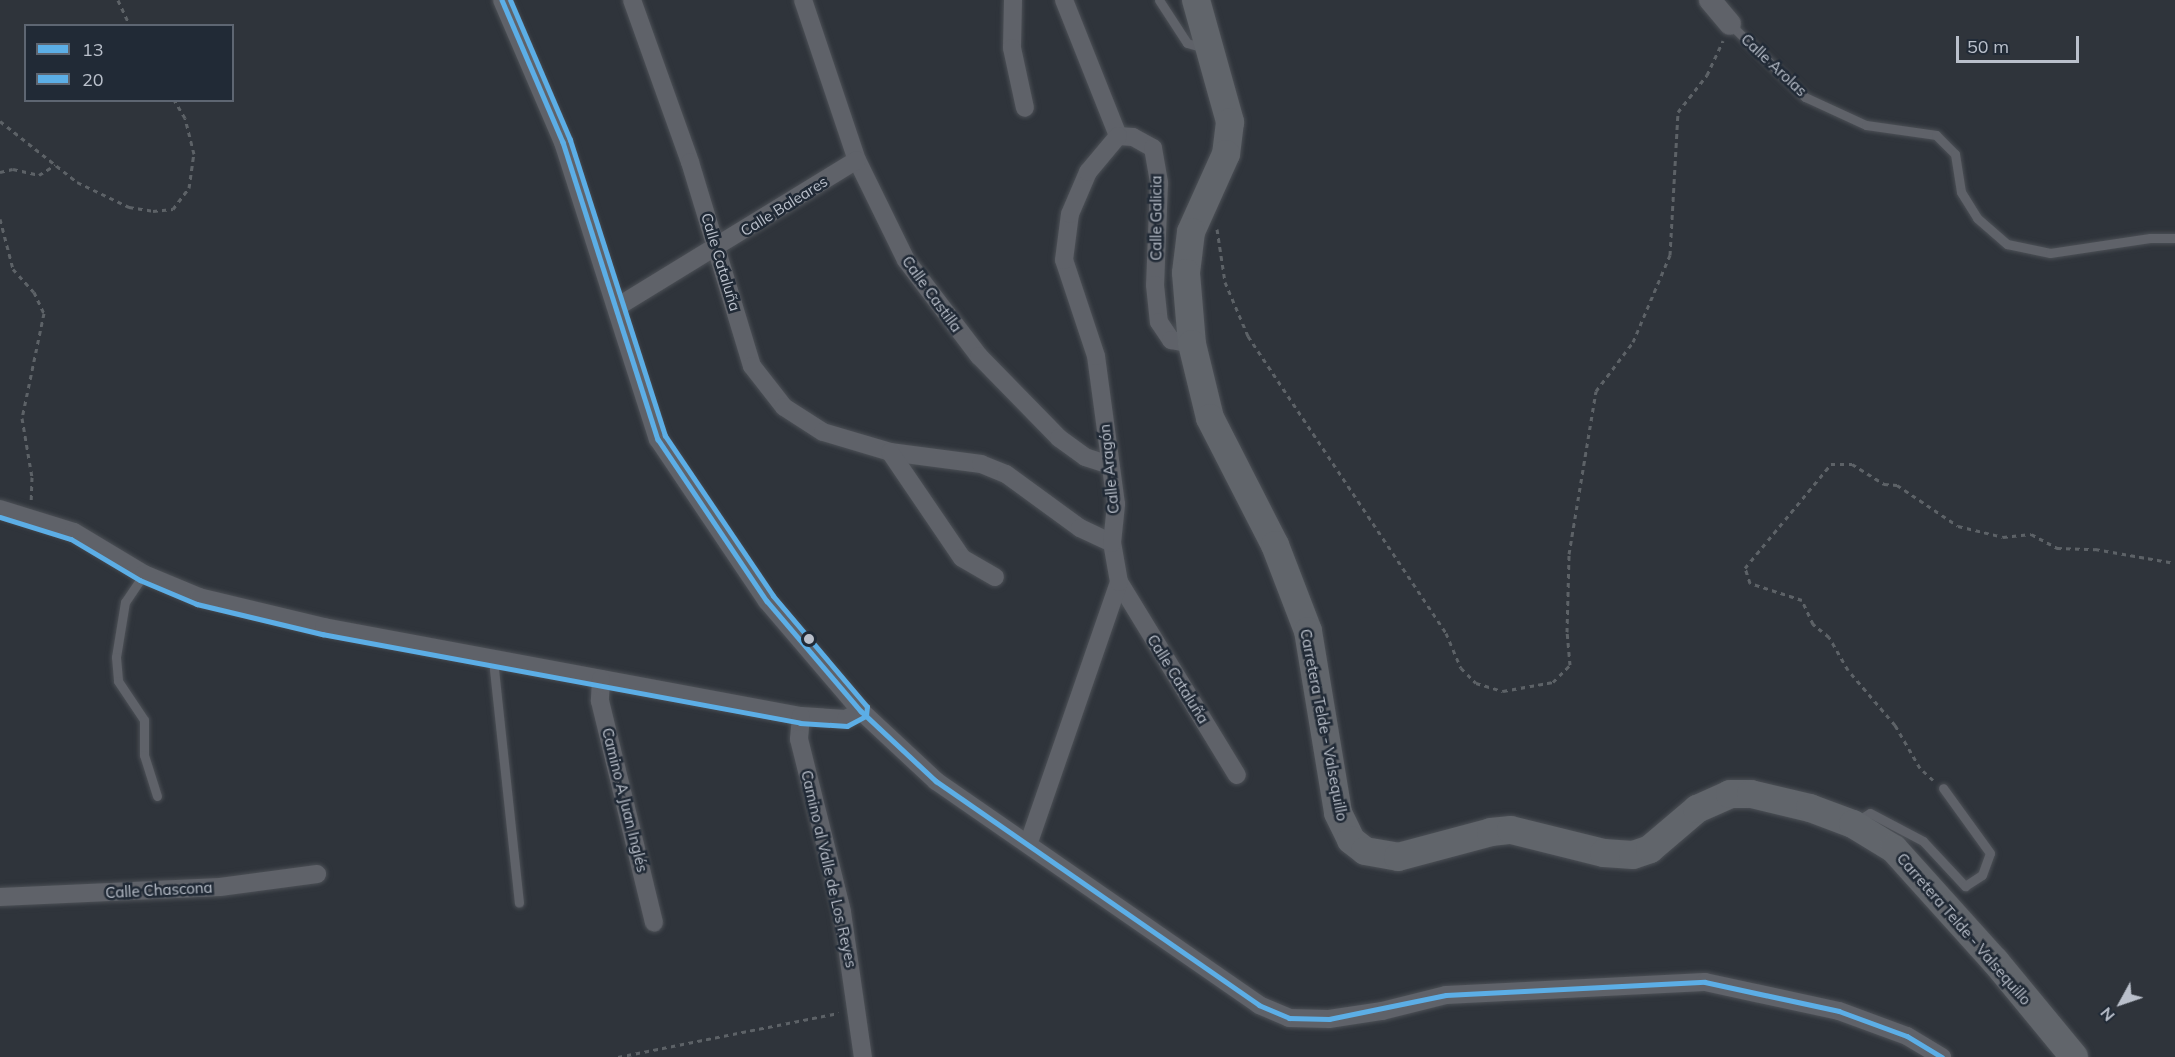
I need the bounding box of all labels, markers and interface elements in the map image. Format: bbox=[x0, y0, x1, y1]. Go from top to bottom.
legend bbox=[24, 24, 234, 102]
scale bar bbox=[1959, 24, 2082, 62]
street label: Calle Arolas bbox=[1737, 30, 1811, 100]
text: 50 m bbox=[1967, 35, 2009, 58]
text: 13 bbox=[82, 38, 104, 61]
text: 20 bbox=[82, 68, 104, 91]
street label: Calle Baleares bbox=[737, 172, 831, 240]
street label: Calle Galicia bbox=[1147, 175, 1165, 261]
street label: Calle Cataluña bbox=[698, 211, 744, 313]
street label: Calle Castilla bbox=[898, 252, 966, 336]
street label: Calle Aragón bbox=[1095, 423, 1123, 515]
street label: Carretera Telde - Valsequillo bbox=[1297, 627, 1351, 823]
street label: Calle Cataluña bbox=[1143, 631, 1213, 727]
unlabelled marker bbox=[803, 633, 815, 645]
street label: Camino A Juan Inglés bbox=[598, 726, 652, 874]
street label: Camino al Valle de Los Reyes bbox=[797, 768, 861, 970]
street label: Carretera Telde - Valsequillo bbox=[1893, 849, 2035, 1009]
street label: Calle Chascona bbox=[105, 878, 213, 902]
north arrow bbox=[2091, 973, 2151, 1033]
text: N bbox=[2096, 1004, 2119, 1026]

